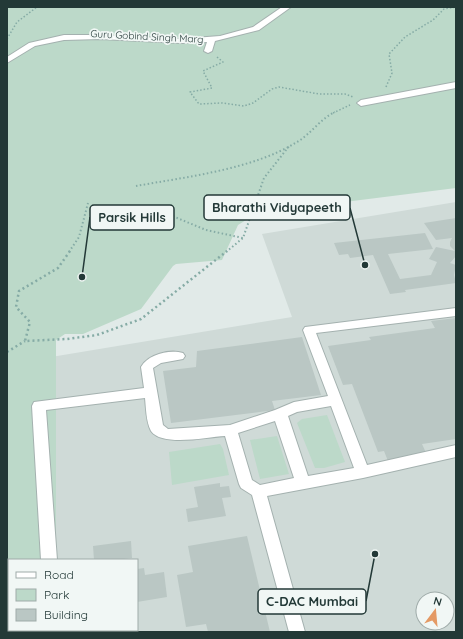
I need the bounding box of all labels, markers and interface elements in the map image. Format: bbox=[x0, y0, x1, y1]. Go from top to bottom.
street label: Guru Gobind Singh Marg bbox=[90, 27, 204, 46]
callout: Bharathi Vidyapeeth bbox=[204, 195, 350, 220]
text: Bharathi Vidyapeeth bbox=[212, 199, 342, 215]
callout: Parsik Hills bbox=[90, 205, 174, 230]
text: Parsik Hills bbox=[98, 209, 166, 225]
legend bbox=[8, 559, 138, 631]
text: Road bbox=[44, 567, 74, 582]
text: Park bbox=[44, 587, 69, 602]
callout: C-DAC Mumbai bbox=[258, 589, 366, 614]
north arrow bbox=[415, 591, 455, 631]
text: C-DAC Mumbai bbox=[266, 593, 358, 609]
text: N bbox=[432, 594, 444, 609]
text: Building bbox=[44, 607, 88, 622]

